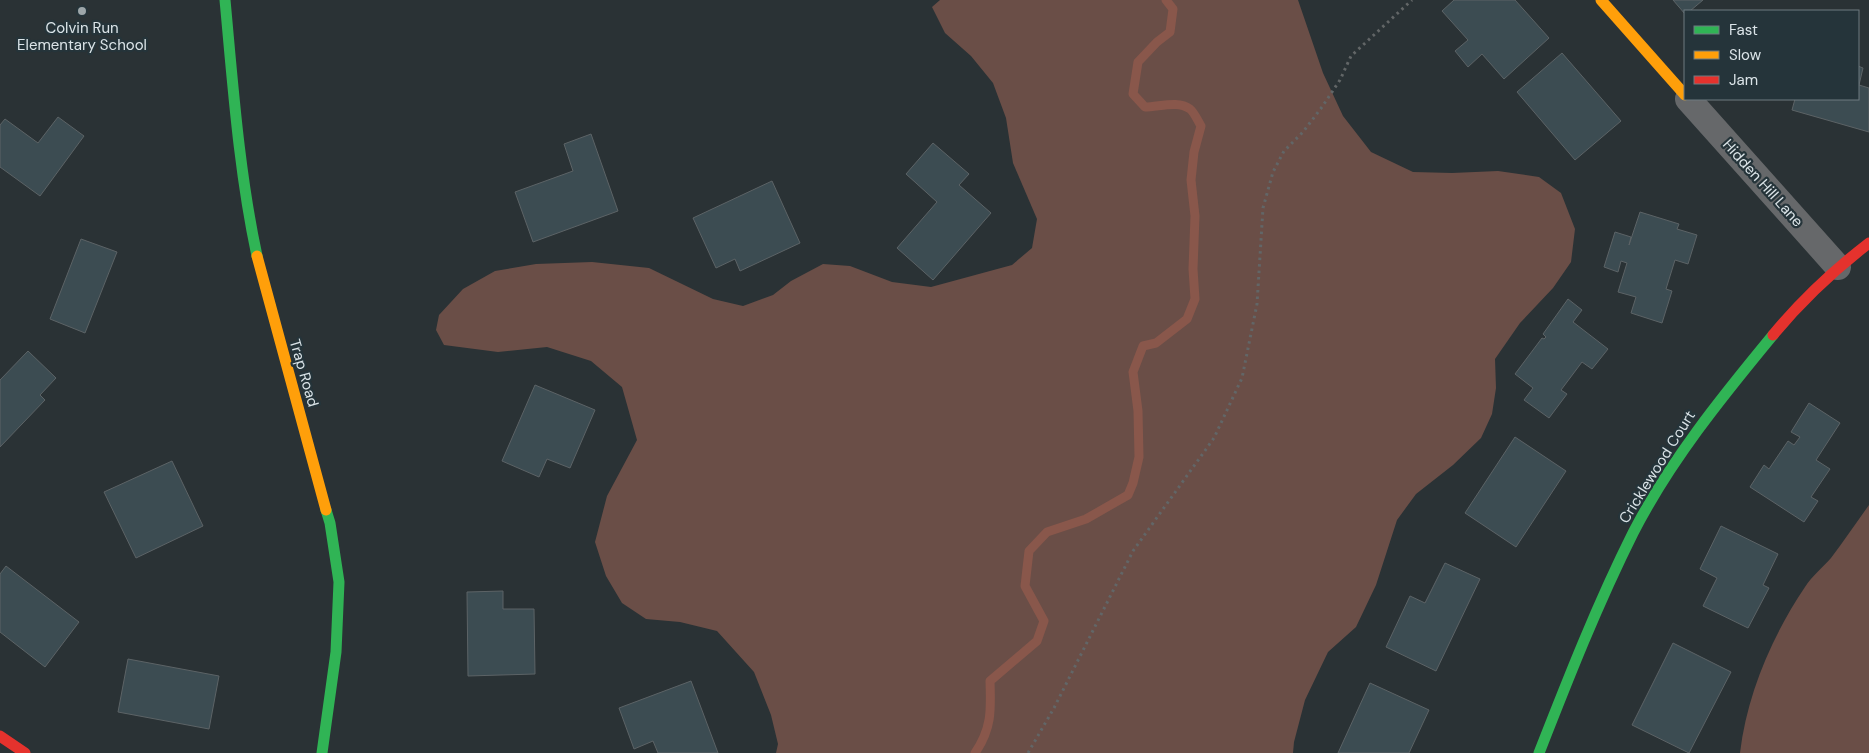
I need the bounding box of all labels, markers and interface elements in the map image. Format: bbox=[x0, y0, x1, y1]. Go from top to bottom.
marker: Colvin Run Elementary School bbox=[76, 5, 88, 17]
legend bbox=[1684, 10, 1859, 100]
place label: Colvin Run Elementary School bbox=[17, 18, 147, 55]
text: Fast bbox=[1729, 20, 1758, 40]
text: Slow bbox=[1729, 45, 1762, 65]
text: Jam bbox=[1729, 70, 1758, 90]
street label: Hidden Hill Lane bbox=[1718, 135, 1808, 231]
street label: Trap Road bbox=[285, 337, 323, 409]
street label: Cricklewood Court bbox=[1614, 407, 1700, 527]

